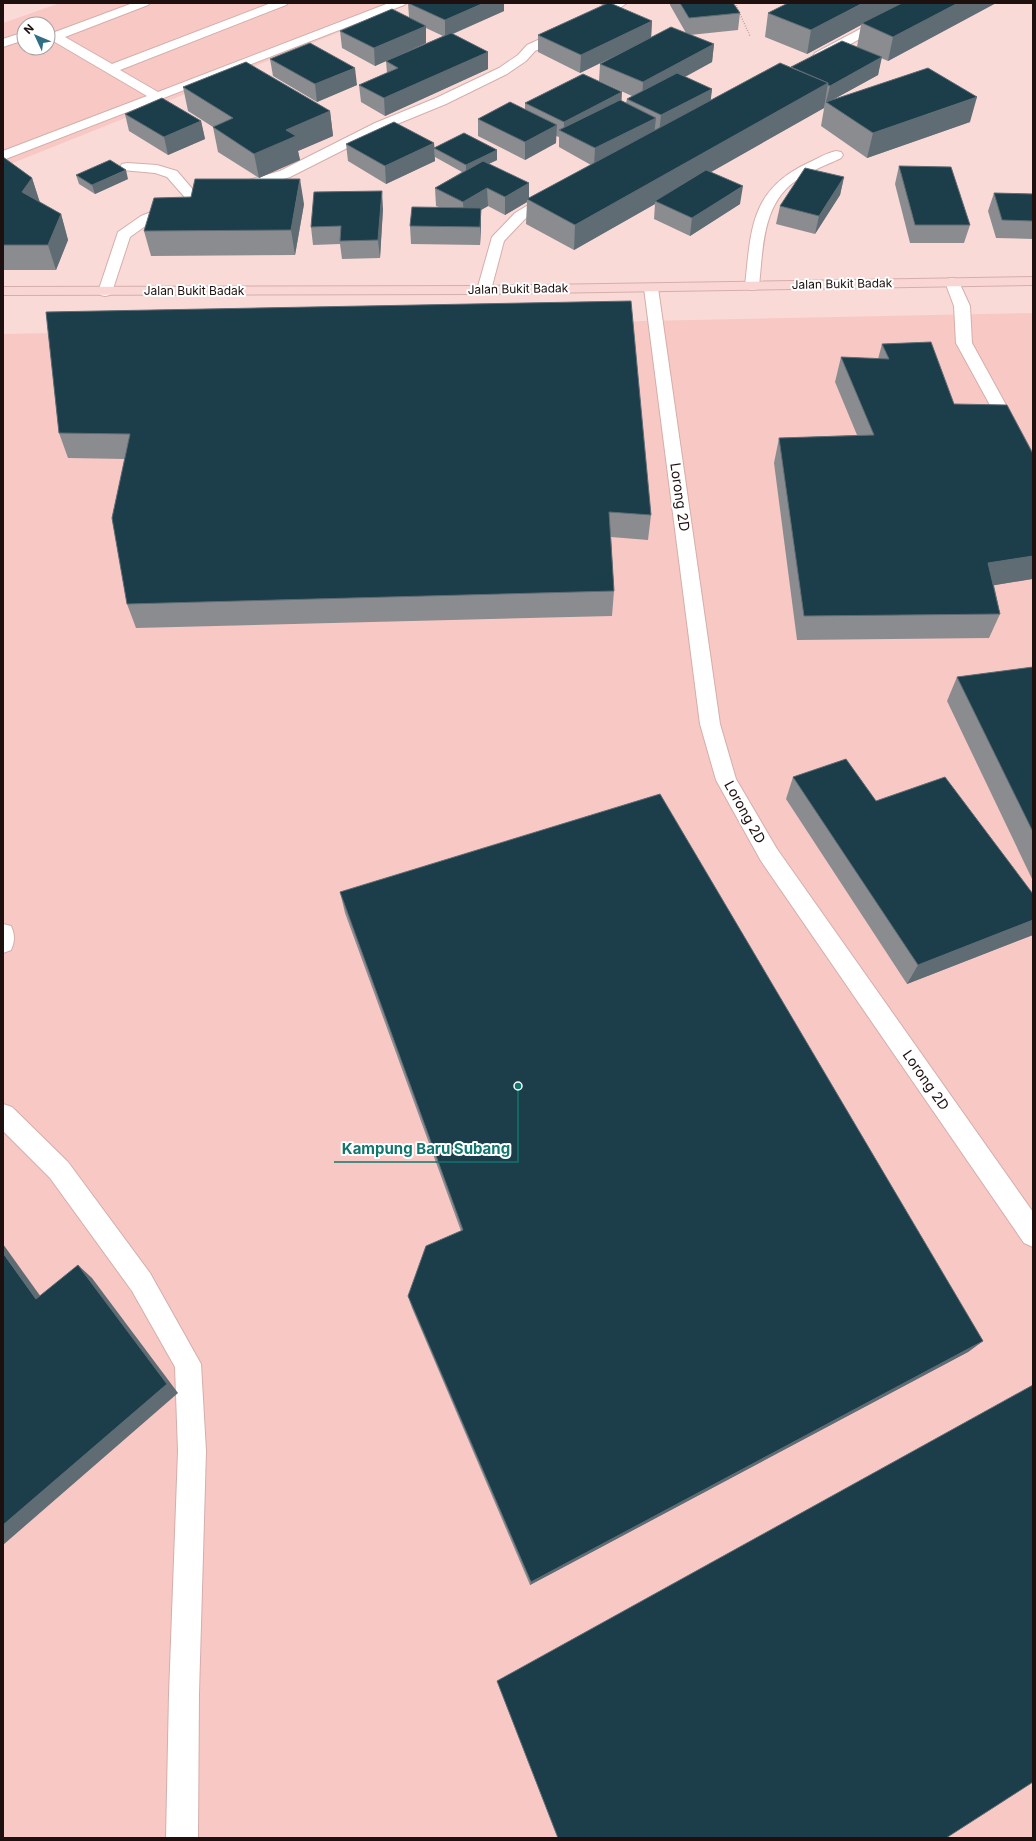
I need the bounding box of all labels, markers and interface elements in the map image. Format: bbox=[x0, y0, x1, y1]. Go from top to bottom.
north arrow bbox=[16, 16, 56, 56]
text: N bbox=[21, 21, 37, 37]
street label: Jalan Bukit Badak bbox=[792, 275, 893, 292]
street label: Jalan Bukit Badak bbox=[468, 280, 569, 297]
street label: Jalan Bukit Badak bbox=[144, 283, 245, 298]
street label: Lorong 2D bbox=[667, 461, 694, 532]
street label: Lorong 2D bbox=[721, 777, 770, 846]
street label: Lorong 2D bbox=[900, 1047, 953, 1113]
callout: Kampung Baru Subang bbox=[334, 1135, 518, 1162]
text: Kampung Baru Subang bbox=[342, 1139, 510, 1158]

